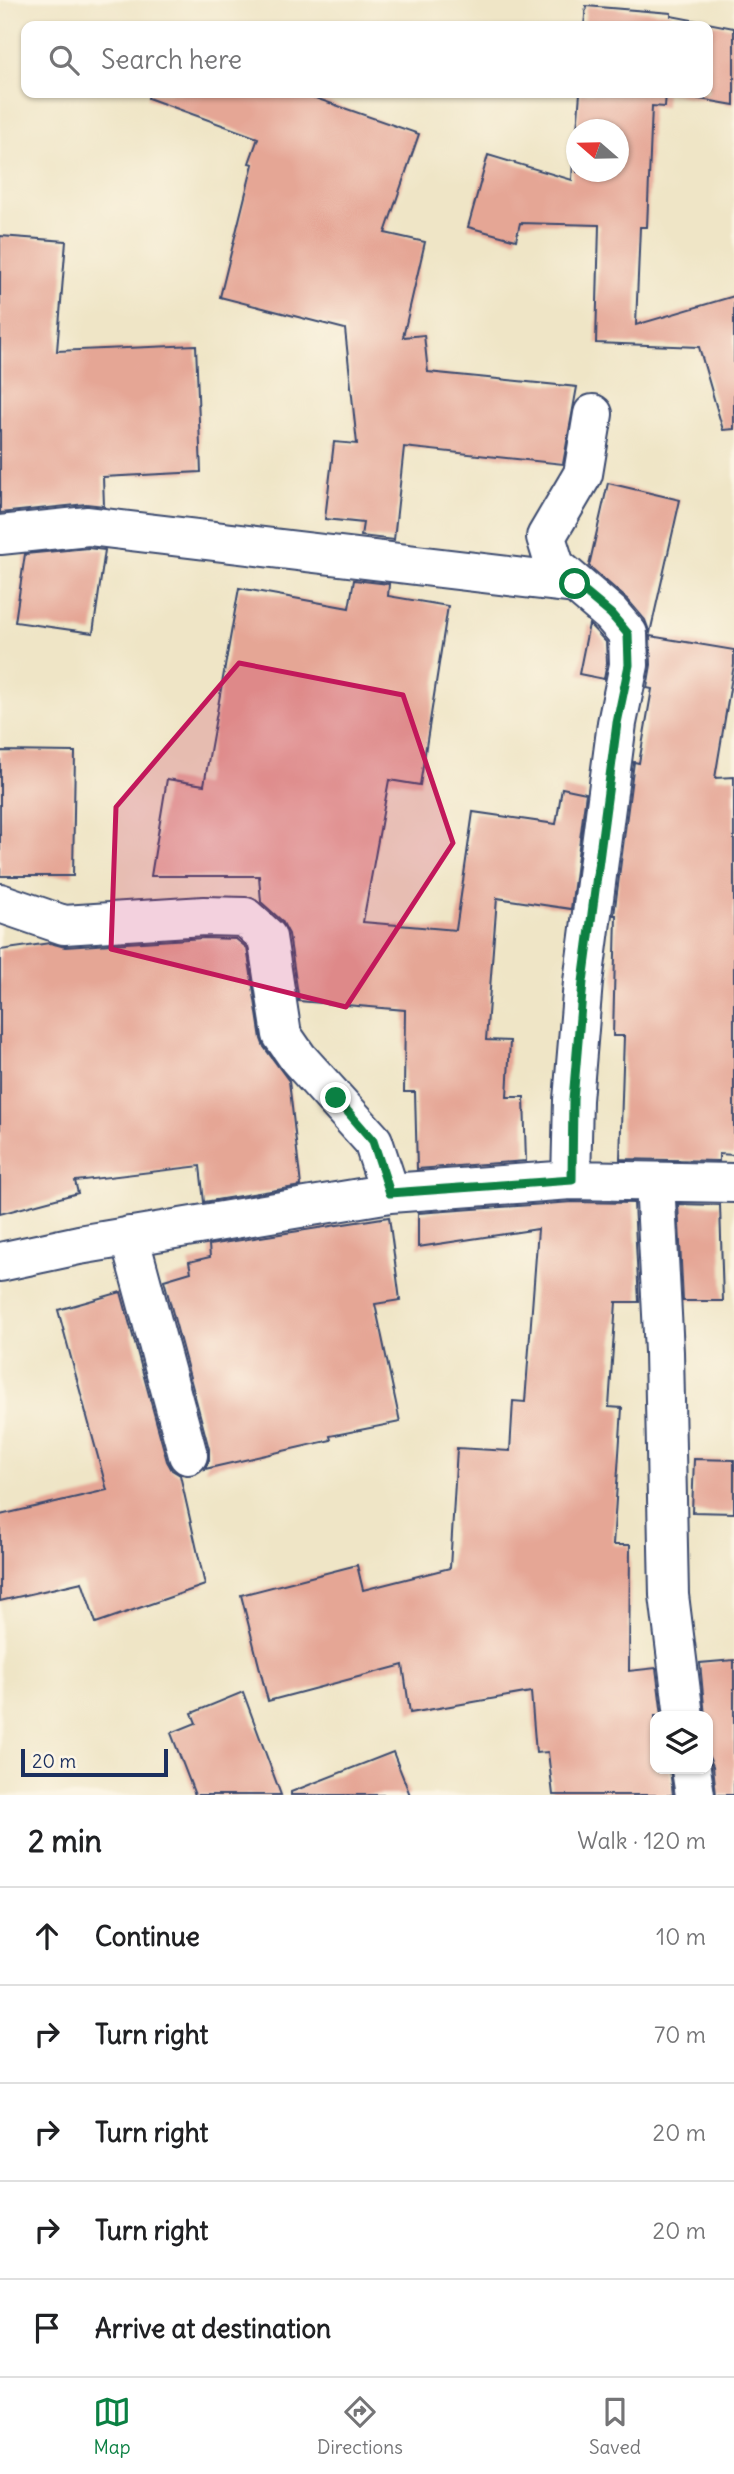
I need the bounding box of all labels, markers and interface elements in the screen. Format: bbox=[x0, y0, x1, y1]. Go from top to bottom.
search box bbox=[21, 21, 713, 98]
icon: search bbox=[45, 41, 83, 79]
text: Search here bbox=[101, 43, 242, 76]
north arrow bbox=[566, 119, 629, 182]
route start bbox=[559, 568, 590, 599]
route end bbox=[320, 1082, 351, 1113]
map controls bbox=[650, 1711, 713, 1774]
button: layers bbox=[650, 1711, 713, 1774]
scale bar bbox=[21, 1746, 168, 1778]
text: 20 m bbox=[32, 1749, 76, 1773]
text: 2 min bbox=[28, 1822, 102, 1860]
text: Walk · 120 m bbox=[577, 1826, 706, 1855]
icon: ahead bbox=[28, 1917, 66, 1955]
text: Continue bbox=[95, 1920, 200, 1953]
text: 10 m bbox=[656, 1922, 706, 1951]
icon: right bbox=[28, 2015, 66, 2053]
text: Turn right bbox=[95, 2018, 208, 2051]
text: 70 m bbox=[654, 2020, 706, 2049]
icon: right bbox=[28, 2113, 66, 2151]
text: Turn right bbox=[95, 2116, 208, 2149]
text: 20 m bbox=[653, 2118, 706, 2147]
icon: right bbox=[28, 2211, 66, 2249]
text: Turn right bbox=[95, 2214, 208, 2247]
text: 20 m bbox=[653, 2216, 706, 2245]
icon: arrive bbox=[28, 2309, 66, 2347]
text: Arrive at destination bbox=[95, 2312, 331, 2345]
tab: Map bbox=[93, 2393, 131, 2459]
tab: Directions bbox=[317, 2393, 403, 2459]
tab: Saved bbox=[589, 2393, 641, 2459]

